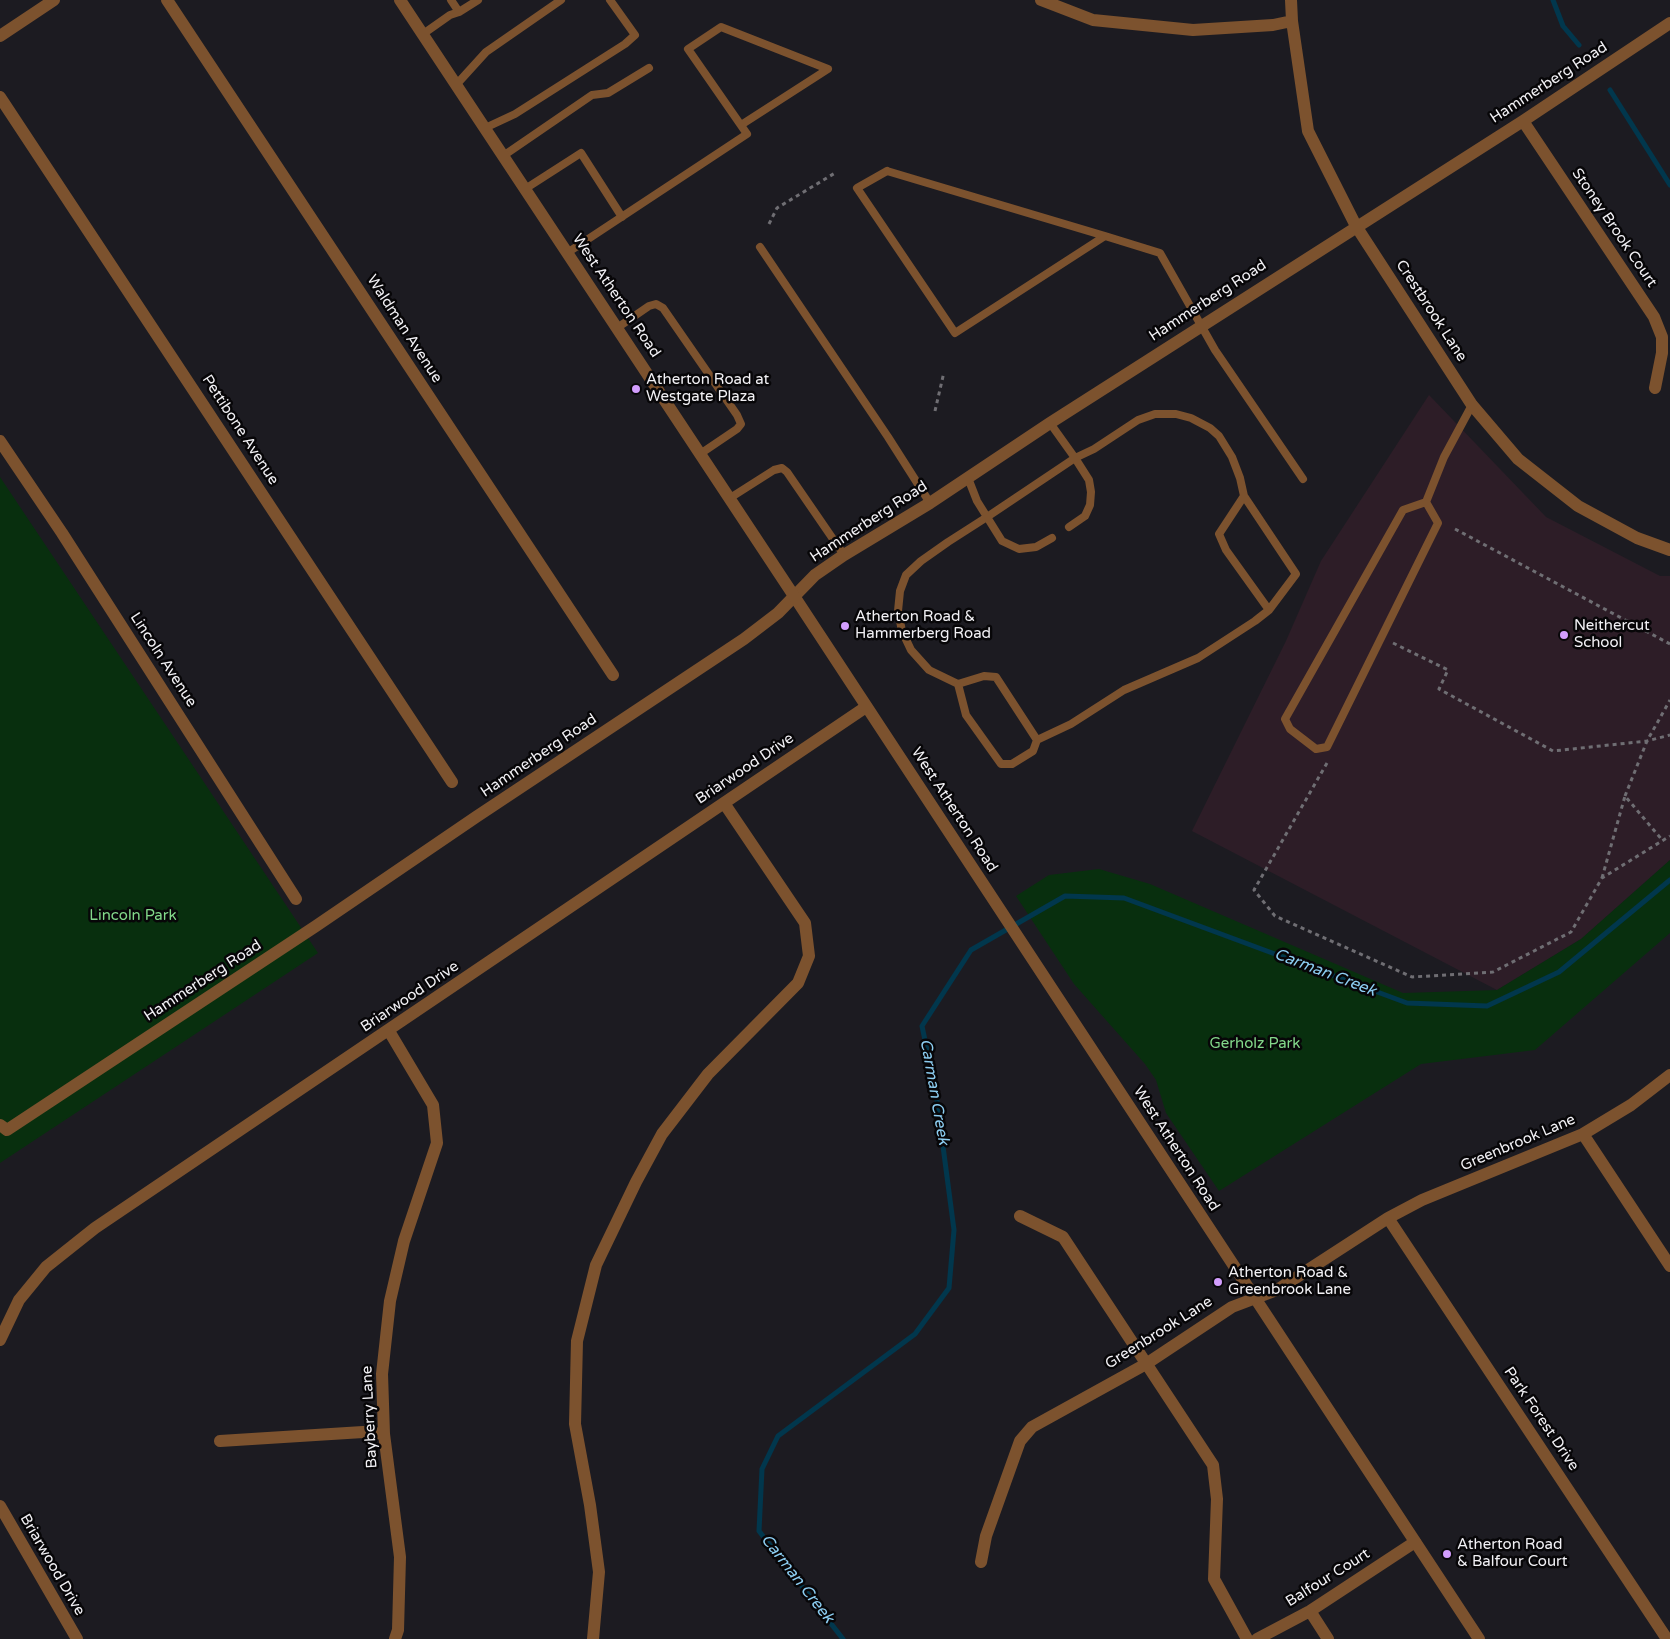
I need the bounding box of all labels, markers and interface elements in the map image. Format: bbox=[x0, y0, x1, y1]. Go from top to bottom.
street label: Hammerberg Road bbox=[1487, 38, 1611, 128]
street label: Stoney Brook Court bbox=[1568, 165, 1660, 291]
street label: West Atherton Road bbox=[568, 231, 664, 361]
street label: Hammerberg Road bbox=[1146, 256, 1270, 346]
street label: Crestbrook Lane bbox=[1392, 257, 1470, 365]
street label: Waldman Avenue bbox=[362, 272, 446, 386]
place label: Atherton Road at Westgate Plaza bbox=[646, 371, 769, 406]
street label: Pettibone Avenue bbox=[198, 372, 282, 488]
marker: Atherton Road at Westgate Plaza bbox=[630, 383, 642, 395]
street label: Hammerberg Road bbox=[807, 477, 931, 567]
place label: Atherton Road & Hammerberg Road bbox=[855, 608, 991, 643]
street label: Lincoln Avenue bbox=[126, 609, 200, 711]
place label: Neithercut School bbox=[1574, 617, 1650, 652]
marker: Atherton Road & Hammerberg Road bbox=[839, 620, 851, 632]
marker: Neithercut School bbox=[1558, 629, 1570, 641]
street label: Hammerberg Road bbox=[478, 710, 600, 802]
street label: Briarwood Drive bbox=[693, 730, 797, 808]
street label: West Atherton Road bbox=[907, 744, 1001, 876]
park label: Lincoln Park bbox=[89, 907, 177, 925]
street label: Hammerberg Road bbox=[141, 936, 265, 1026]
water label: Carman Creek bbox=[1271, 945, 1379, 1001]
street label: Briarwood Drive bbox=[358, 958, 462, 1036]
park label: Gerholz Park bbox=[1210, 1035, 1300, 1053]
water label: Carman Creek bbox=[915, 1037, 953, 1147]
street label: West Atherton Road bbox=[1129, 1083, 1223, 1215]
street label: Greenbrook Lane bbox=[1458, 1111, 1578, 1175]
place label: Atherton Road & Greenbrook Lane bbox=[1228, 1264, 1351, 1299]
marker: Atherton Road & Greenbrook Lane bbox=[1212, 1276, 1224, 1288]
street label: Greenbrook Lane bbox=[1102, 1293, 1216, 1373]
street label: Park Forest Drive bbox=[1500, 1364, 1582, 1474]
street label: Bayberry Lane bbox=[358, 1365, 382, 1469]
street label: Briarwood Drive bbox=[16, 1511, 88, 1619]
water label: Carman Creek bbox=[756, 1531, 838, 1627]
place label: Atherton Road & Balfour Court bbox=[1457, 1536, 1568, 1571]
street label: Balfour Court bbox=[1283, 1545, 1373, 1611]
marker: Atherton Road & Balfour Court bbox=[1441, 1548, 1453, 1560]

